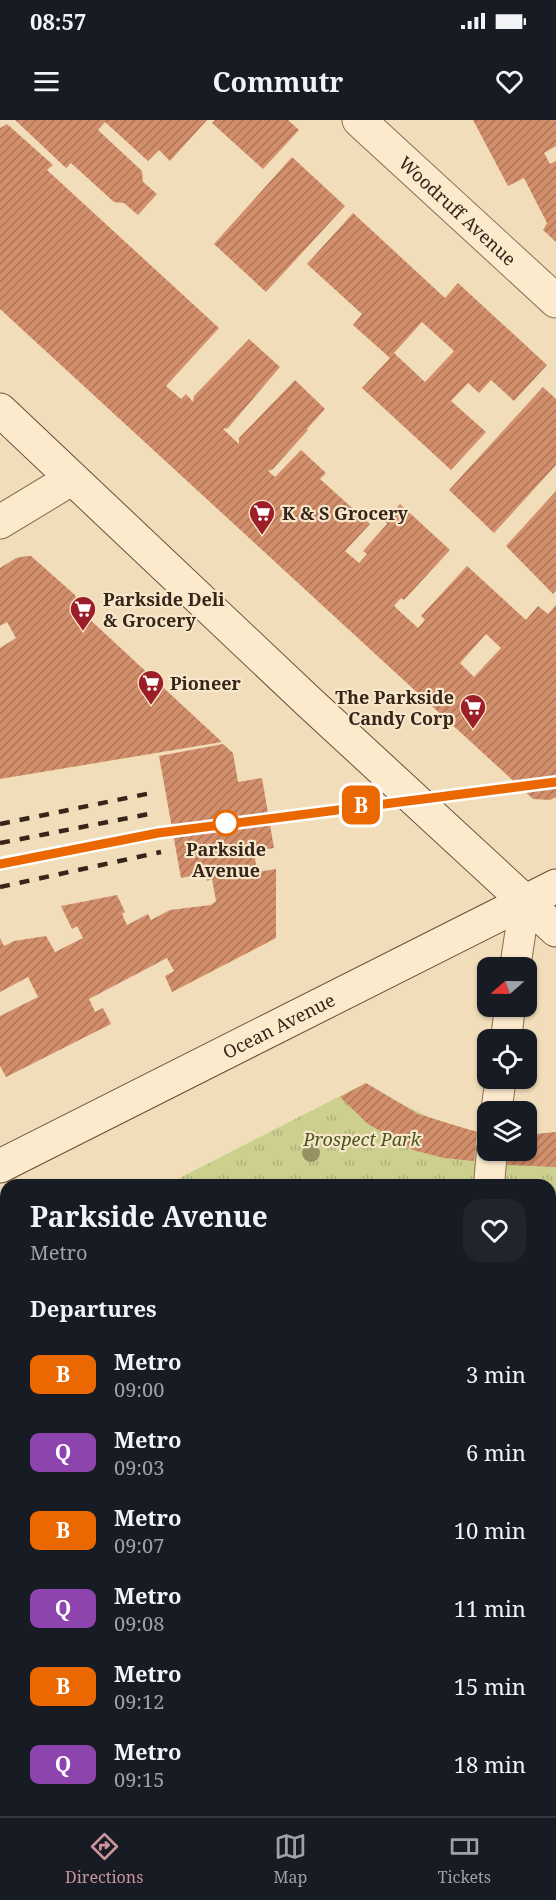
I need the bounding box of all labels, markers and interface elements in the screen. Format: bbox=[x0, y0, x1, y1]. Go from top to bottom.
text: 08:57 bbox=[30, 6, 86, 36]
text: Commutr bbox=[213, 63, 343, 100]
icon: menu bbox=[30, 65, 63, 98]
icon: heart bbox=[493, 65, 526, 98]
street label: Woodruff Avenue bbox=[394, 151, 522, 271]
supermarket icon: K & S Grocery bbox=[247, 498, 277, 536]
place label: K & S Grocery bbox=[282, 501, 409, 525]
place label: Parkside Deli & Grocery bbox=[103, 587, 225, 632]
supermarket icon: Parkside Deli & Grocery bbox=[68, 594, 98, 632]
supermarket icon: Pioneer bbox=[136, 668, 166, 706]
place label: Pioneer bbox=[170, 671, 241, 695]
place label: The Parkside Candy Corp bbox=[335, 685, 454, 730]
supermarket icon: The Parkside Candy Corp bbox=[458, 692, 488, 730]
line badge: B bbox=[342, 786, 380, 824]
text: B bbox=[354, 791, 368, 819]
marker: Parkside Avenue bbox=[213, 810, 239, 836]
place label: Parkside Avenue bbox=[186, 837, 266, 882]
north arrow bbox=[477, 957, 537, 1017]
map controls bbox=[477, 957, 537, 1161]
street label: Ocean Avenue bbox=[218, 987, 339, 1064]
button: locate bbox=[477, 1029, 537, 1089]
button: layers bbox=[477, 1101, 537, 1161]
park label: Prospect Park bbox=[302, 1127, 421, 1151]
text: Parkside Avenue bbox=[30, 1197, 268, 1235]
button: heart bbox=[463, 1199, 526, 1262]
text: Metro bbox=[30, 1239, 87, 1266]
text: Departures bbox=[30, 1293, 157, 1323]
text: Metro bbox=[114, 1346, 181, 1376]
text: 3 min bbox=[466, 1359, 526, 1389]
text: B bbox=[56, 1360, 70, 1388]
text: 09:00 bbox=[114, 1376, 164, 1403]
text: Metro bbox=[114, 1424, 181, 1454]
text: 6 min bbox=[466, 1437, 526, 1467]
text: Q bbox=[55, 1438, 71, 1466]
text: 09:03 bbox=[114, 1454, 164, 1481]
text: Metro bbox=[114, 1502, 181, 1532]
text: 10 min bbox=[454, 1515, 526, 1545]
text: B bbox=[56, 1516, 70, 1544]
text: 09:07 bbox=[114, 1532, 164, 1559]
text: Metro bbox=[114, 1580, 181, 1610]
text: 11 min bbox=[454, 1593, 526, 1623]
text: Q bbox=[55, 1594, 71, 1622]
text: 09:08 bbox=[114, 1610, 164, 1637]
text: Metro bbox=[114, 1658, 181, 1688]
text: 15 min bbox=[454, 1671, 526, 1701]
text: B bbox=[56, 1672, 70, 1700]
text: 09:12 bbox=[114, 1688, 164, 1715]
text: Metro bbox=[114, 1736, 181, 1766]
text: 18 min bbox=[454, 1749, 526, 1779]
text: Q bbox=[55, 1750, 71, 1778]
text: 09:15 bbox=[114, 1766, 164, 1793]
tab: Directions bbox=[65, 1830, 143, 1888]
tab: Map bbox=[274, 1830, 307, 1888]
tab: Tickets bbox=[438, 1830, 491, 1888]

